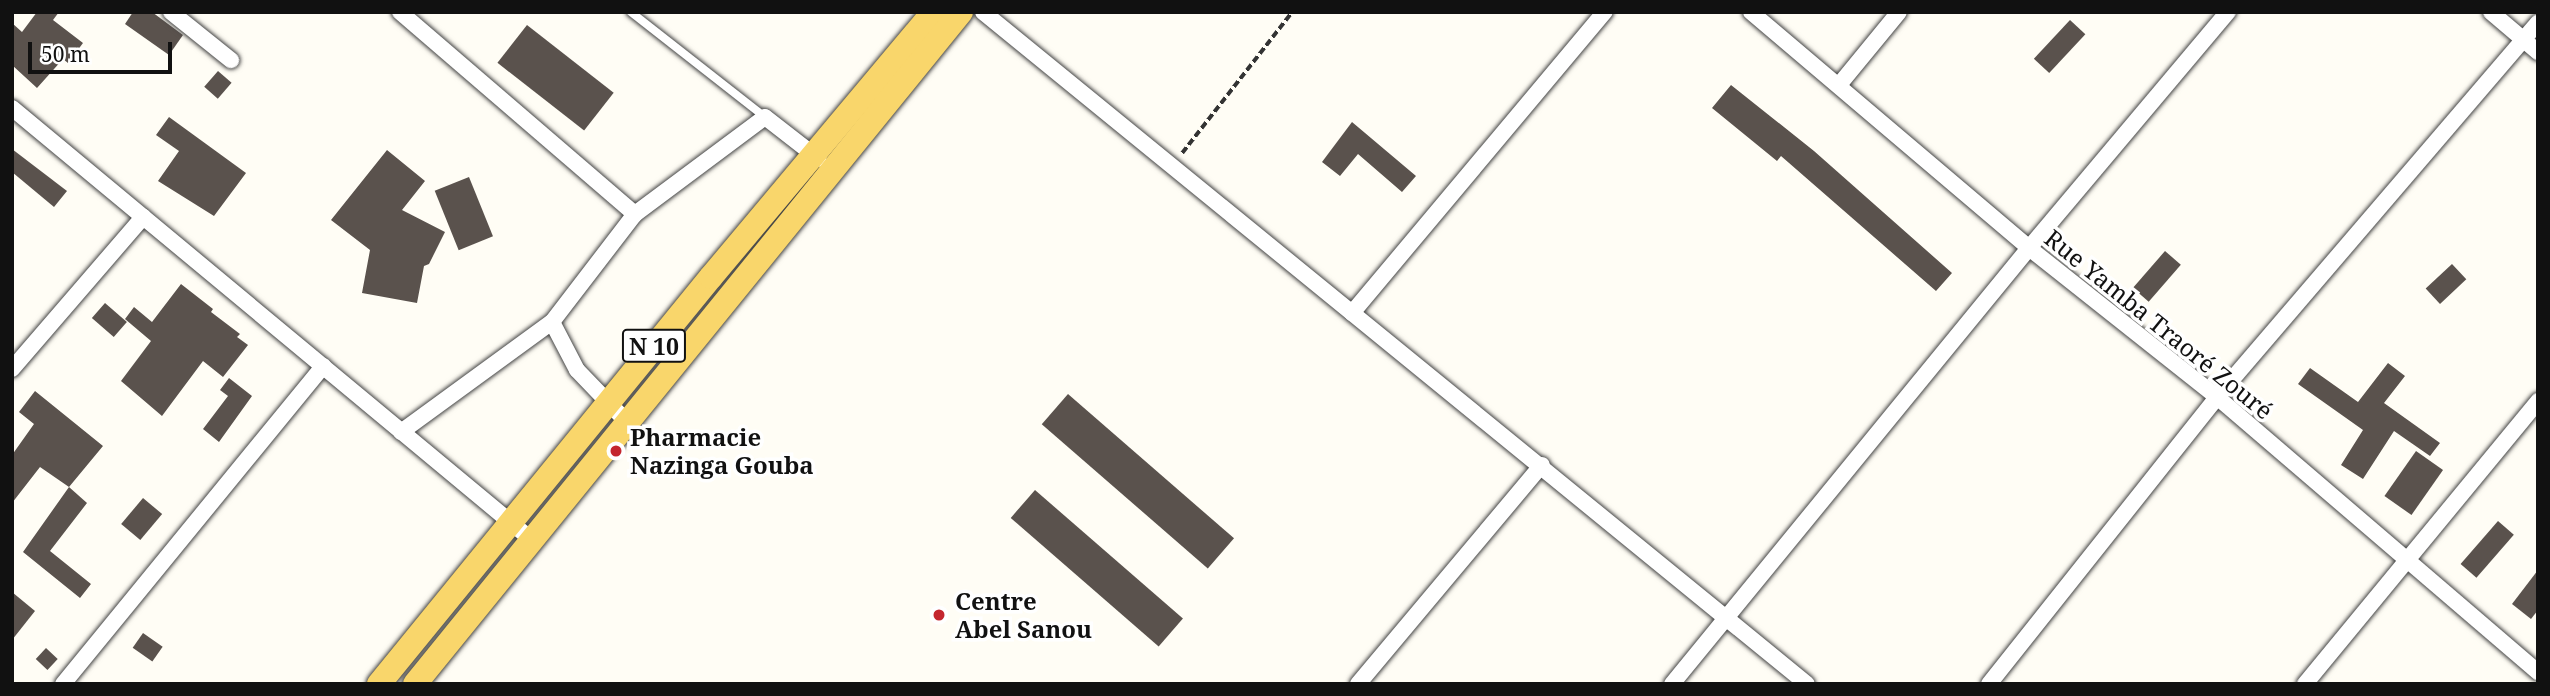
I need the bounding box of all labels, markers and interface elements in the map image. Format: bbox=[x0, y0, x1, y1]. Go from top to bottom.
scale bar bbox=[32, 28, 175, 72]
text: 50 m bbox=[41, 40, 90, 68]
street label: Rue Yamba Traoré Zouré bbox=[2039, 223, 2279, 425]
road number: N 10 bbox=[621, 326, 687, 366]
place label: Pharmacie Nazinga Gouba bbox=[630, 423, 814, 479]
marker: Pharmacie Nazinga Gouba bbox=[608, 443, 624, 459]
place label: Centre Abel Sanou bbox=[955, 587, 1092, 643]
marker: Centre Abel Sanou bbox=[929, 605, 949, 625]

